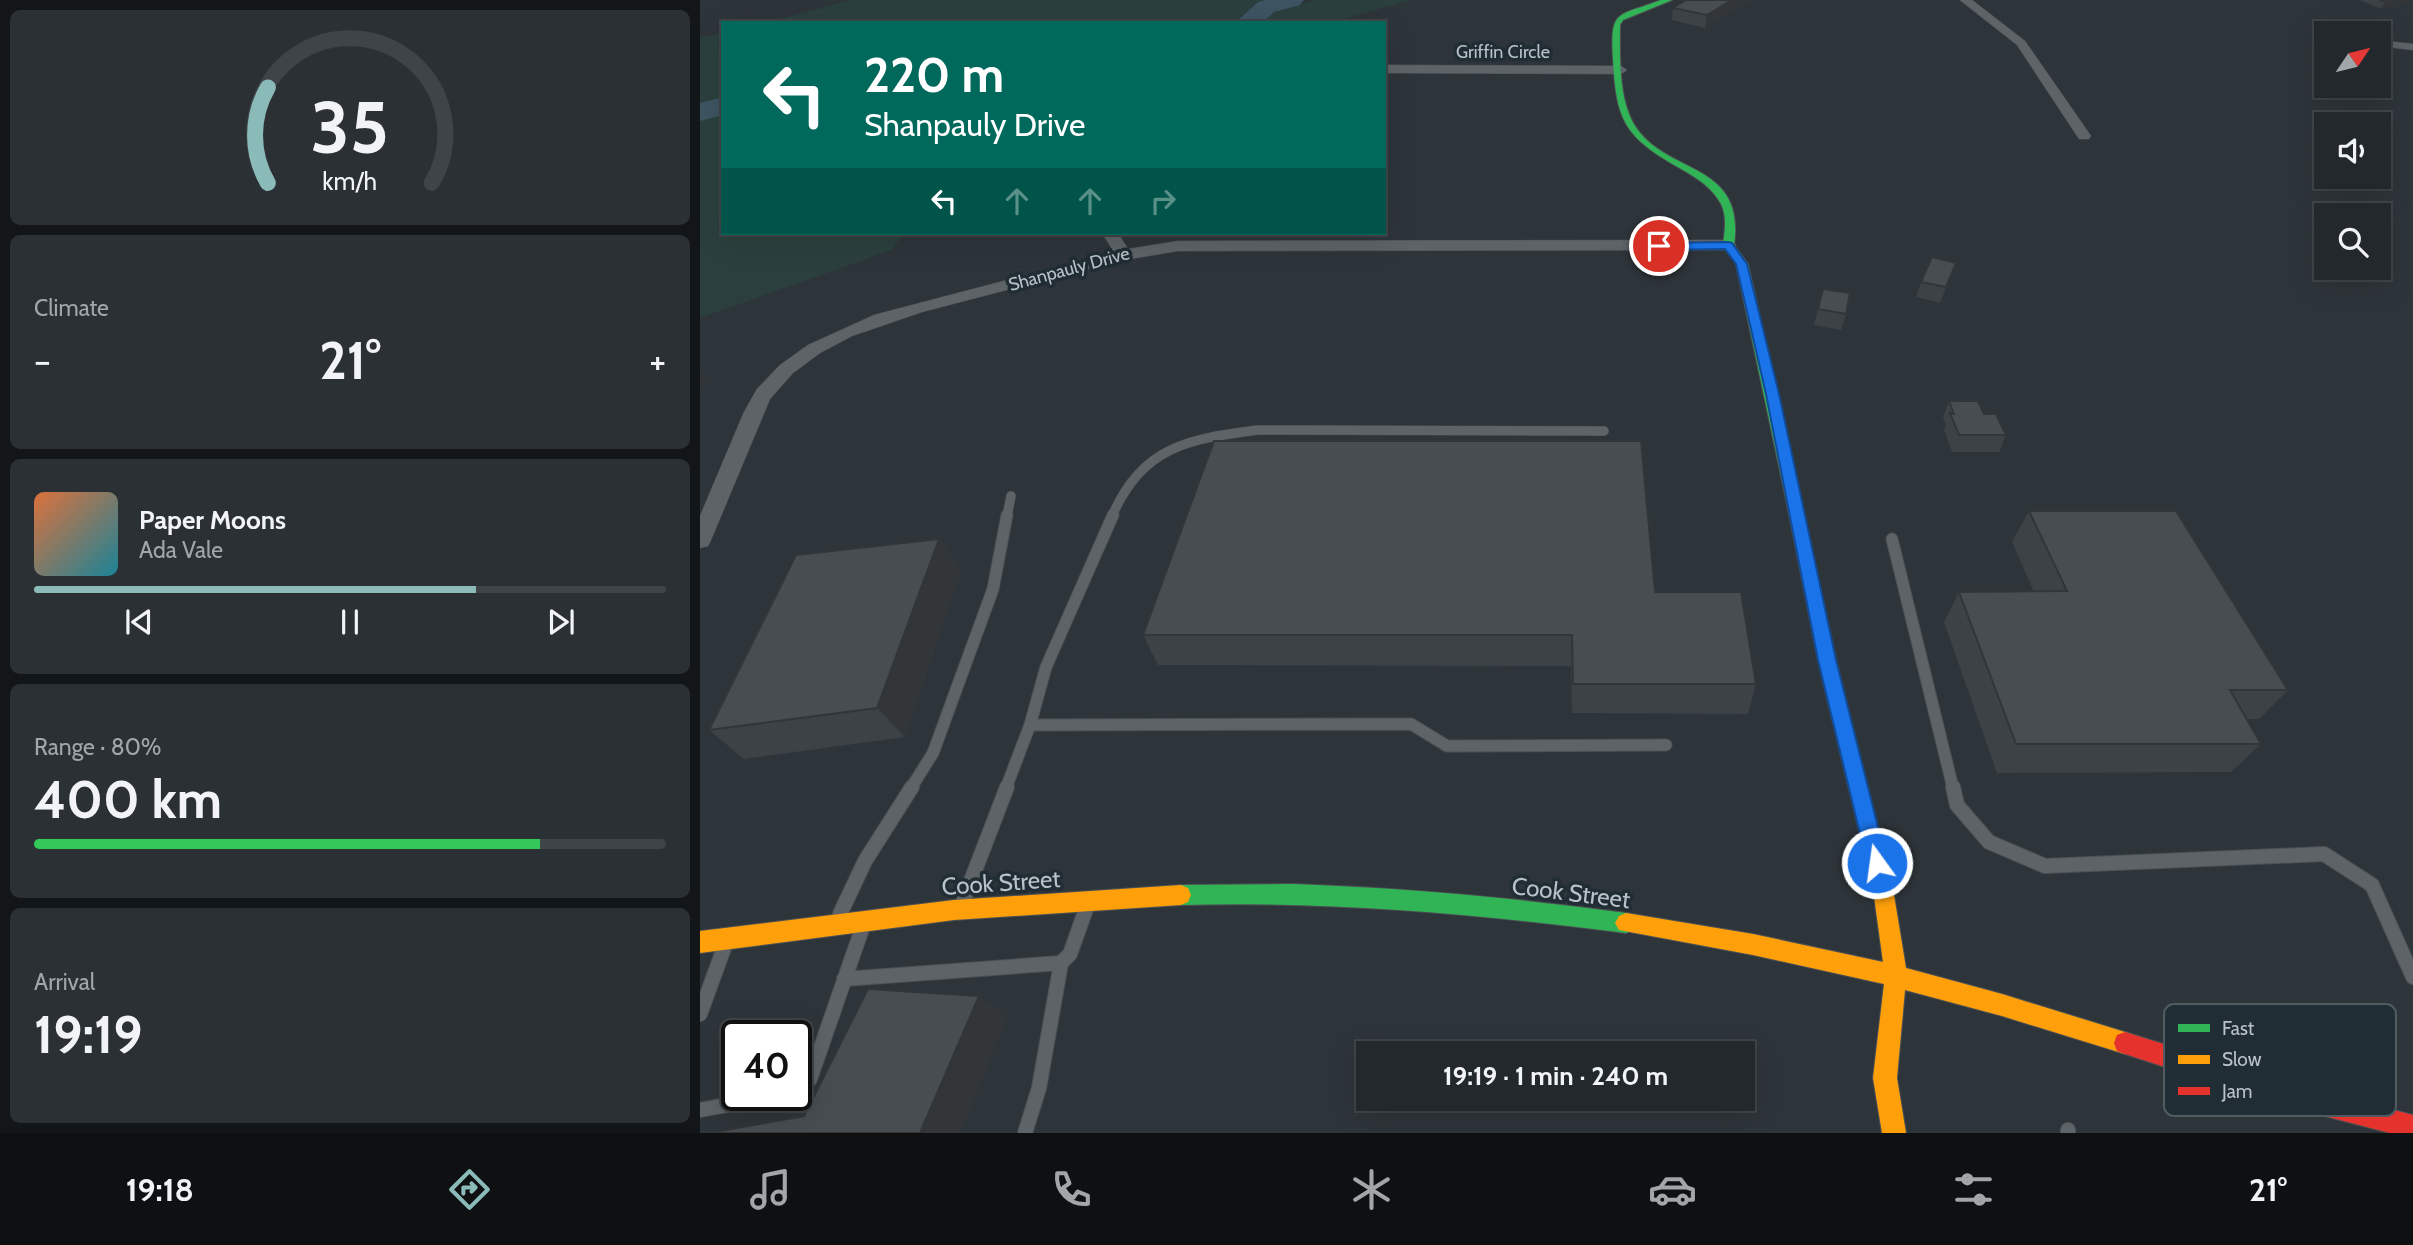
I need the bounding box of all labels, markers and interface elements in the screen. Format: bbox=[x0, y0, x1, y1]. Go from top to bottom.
north arrow bbox=[2314, 21, 2390, 98]
map controls bbox=[2314, 21, 2391, 280]
street label: Griffin Circle bbox=[1456, 41, 1550, 63]
text: 220 m bbox=[864, 45, 1004, 104]
icon: left bbox=[749, 49, 840, 140]
text: 35 bbox=[311, 84, 389, 172]
text: Shanpauly Drive bbox=[864, 105, 1086, 144]
button: sound bbox=[2314, 112, 2391, 189]
text: km/h bbox=[323, 166, 377, 196]
icon: left bbox=[925, 182, 963, 220]
icon: ahead bbox=[998, 182, 1036, 220]
icon: ahead bbox=[1071, 182, 1109, 220]
icon: right bbox=[1144, 182, 1182, 220]
button: search bbox=[2314, 203, 2391, 280]
pin bbox=[1629, 216, 1689, 276]
icon: arrive bbox=[1640, 227, 1678, 265]
street label: Shanpauly Drive bbox=[1006, 242, 1132, 296]
text: Climate bbox=[34, 294, 109, 322]
text: 21° bbox=[319, 329, 381, 392]
text: − bbox=[34, 337, 51, 384]
text: + bbox=[649, 337, 666, 384]
text: Paper Moons bbox=[139, 504, 286, 536]
text: Ada Vale bbox=[139, 536, 223, 564]
icon: previous bbox=[120, 603, 158, 641]
icon: pause bbox=[331, 603, 369, 641]
icon: next bbox=[542, 603, 580, 641]
text: Range · 80% bbox=[34, 733, 161, 761]
text: 400 km bbox=[34, 768, 222, 831]
position arrow bbox=[1840, 826, 1914, 900]
street label: Cook Street bbox=[941, 864, 1061, 901]
street label: Cook Street bbox=[1510, 871, 1632, 914]
text: Arrival bbox=[34, 968, 95, 996]
text: 19:19 bbox=[34, 1003, 142, 1066]
legend bbox=[2164, 1004, 2396, 1116]
text: Fast bbox=[2222, 1017, 2255, 1040]
speed limit sign: 40 bbox=[721, 1020, 812, 1111]
text: Slow bbox=[2222, 1048, 2262, 1071]
text: 19:19 · 1 min · 240 m bbox=[1443, 1060, 1668, 1092]
text: Jam bbox=[2221, 1080, 2252, 1103]
icon: directions bbox=[445, 1165, 494, 1214]
icon: music bbox=[746, 1165, 795, 1214]
icon: phone bbox=[1047, 1165, 1096, 1214]
icon: climate bbox=[1347, 1165, 1396, 1214]
icon: car bbox=[1648, 1165, 1697, 1214]
icon: filters bbox=[1949, 1165, 1998, 1214]
text: 19:18 bbox=[126, 1170, 194, 1209]
text: 21° bbox=[2249, 1170, 2287, 1209]

